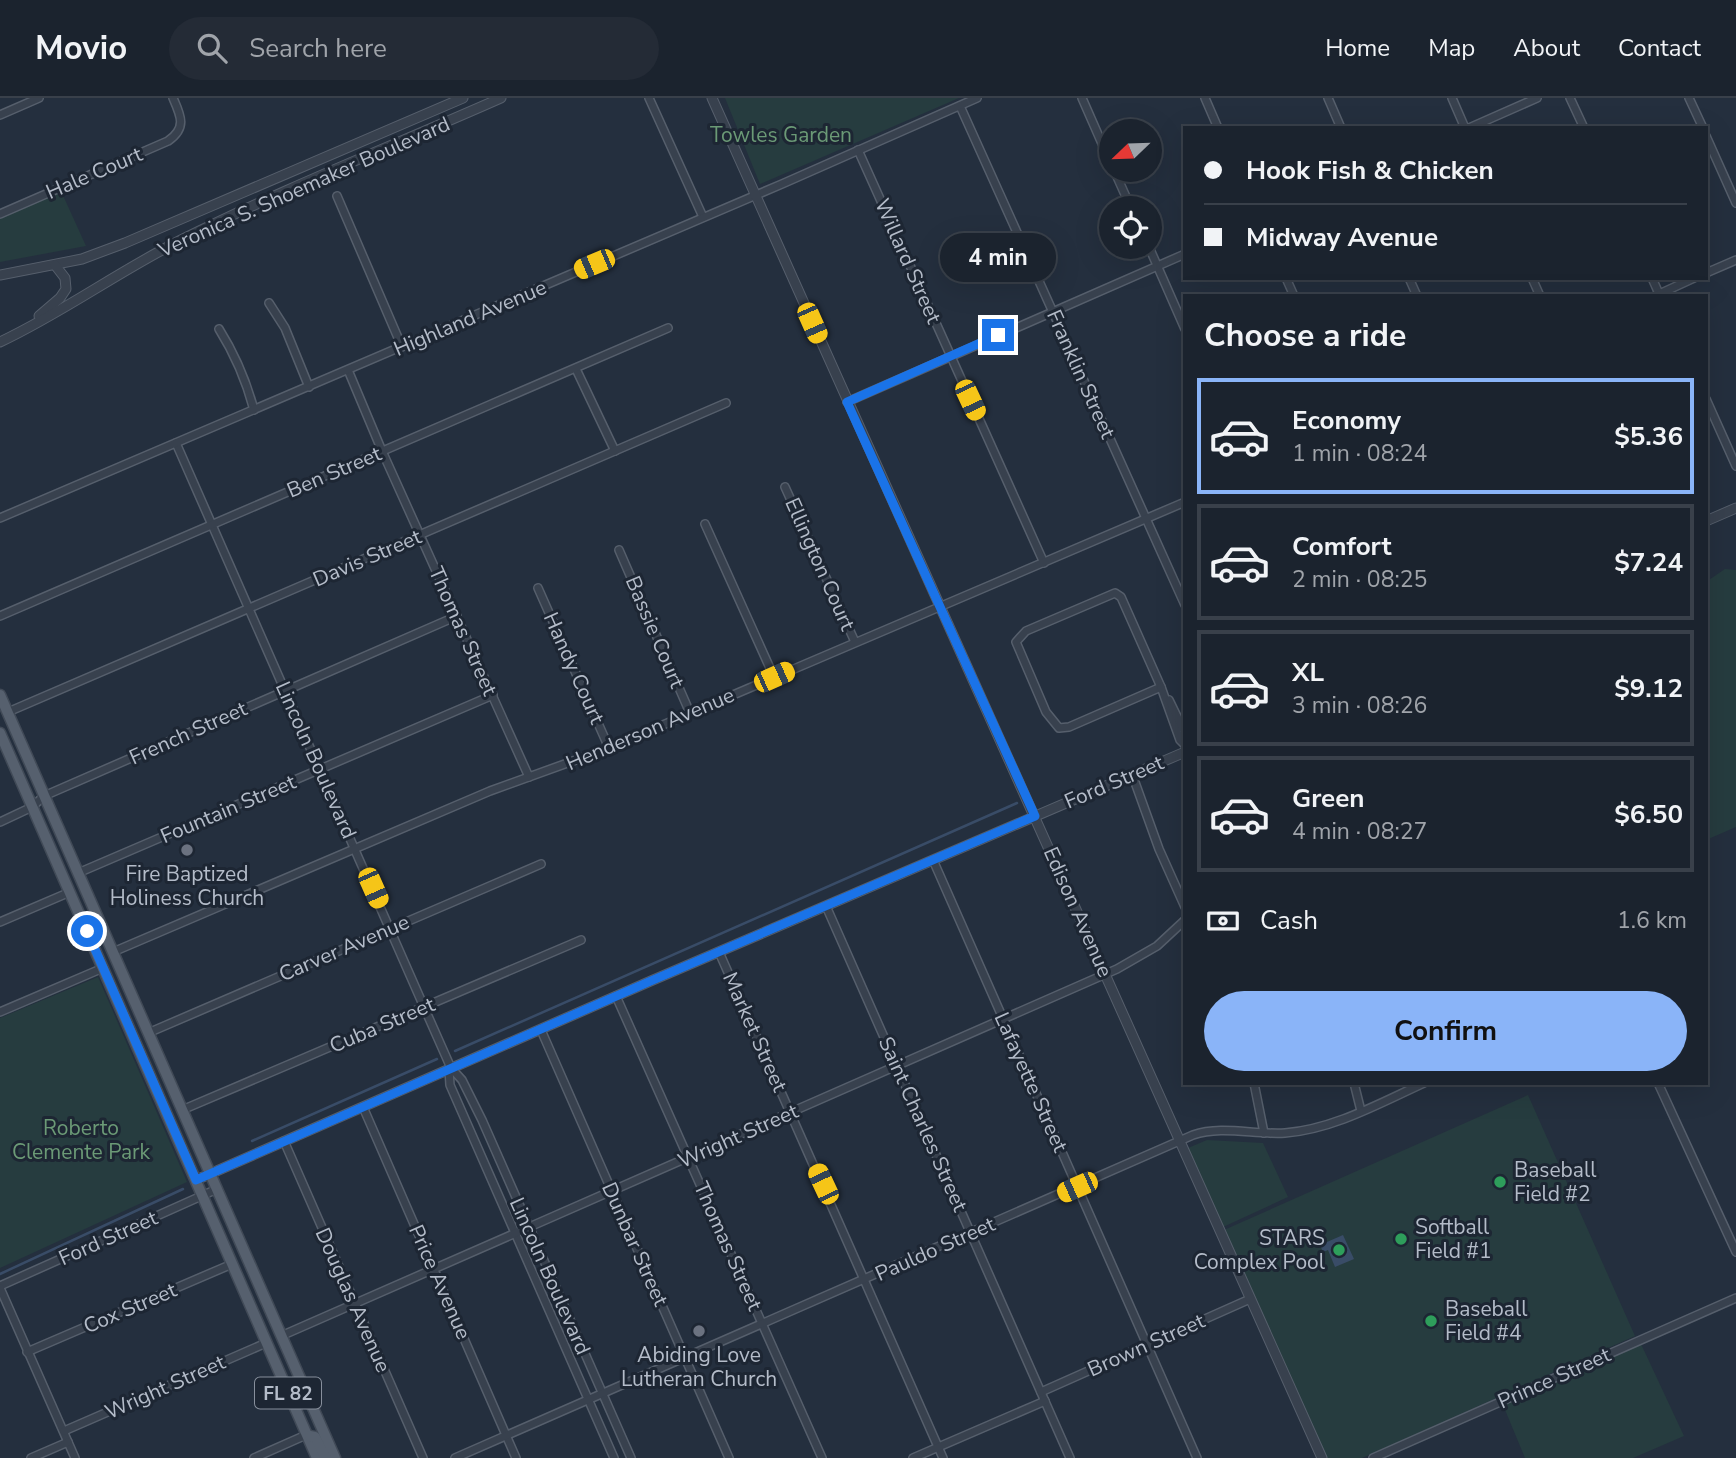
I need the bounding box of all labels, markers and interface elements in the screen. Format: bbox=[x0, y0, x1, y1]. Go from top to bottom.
search box bbox=[169, 17, 659, 80]
text: Movio bbox=[35, 26, 127, 71]
icon: search bbox=[193, 29, 231, 67]
text: Search here bbox=[249, 31, 387, 66]
text: Home bbox=[1325, 32, 1390, 64]
text: Map bbox=[1428, 32, 1475, 64]
text: About bbox=[1513, 32, 1580, 64]
text: Contact bbox=[1618, 32, 1701, 64]
street label: Veronica S. Shoemaker Boulevard bbox=[153, 110, 454, 265]
north arrow bbox=[1099, 119, 1162, 182]
map controls bbox=[1099, 119, 1162, 259]
park label: Towles Garden bbox=[710, 121, 852, 149]
street label: Hale Court bbox=[42, 140, 147, 206]
text: Hook Fish & Chicken bbox=[1246, 153, 1494, 188]
street label: Willard Street bbox=[868, 194, 948, 328]
button: locate bbox=[1099, 196, 1162, 259]
text: Midway Avenue bbox=[1246, 220, 1438, 255]
callout: 4 min bbox=[940, 233, 1056, 282]
text: 4 min bbox=[968, 242, 1028, 273]
car bbox=[571, 246, 618, 282]
street label: Highland Avenue bbox=[389, 273, 551, 363]
car bbox=[794, 300, 831, 346]
street label: Franklin Street bbox=[1040, 305, 1122, 443]
text: Choose a ride bbox=[1204, 314, 1406, 357]
route end bbox=[982, 319, 1014, 351]
car bbox=[952, 377, 989, 423]
text: Economy bbox=[1292, 403, 1401, 438]
icon: car bbox=[1208, 405, 1271, 468]
text: $5.36 bbox=[1614, 419, 1683, 454]
text: 1 min · 08:24 bbox=[1292, 438, 1427, 469]
street label: Ben Street bbox=[283, 439, 386, 504]
street label: Ellington Court bbox=[778, 493, 862, 635]
street label: Davis Street bbox=[309, 522, 426, 593]
text: Comfort bbox=[1292, 529, 1392, 564]
icon: car bbox=[1208, 531, 1271, 594]
text: $7.24 bbox=[1614, 545, 1683, 580]
street label: Thomas Street bbox=[422, 562, 504, 700]
text: 2 min · 08:25 bbox=[1292, 564, 1427, 595]
street label: Bassie Court bbox=[619, 572, 691, 693]
street label: Handy Court bbox=[537, 608, 611, 729]
text: XL bbox=[1292, 655, 1324, 690]
icon: car bbox=[1208, 657, 1271, 720]
car bbox=[751, 659, 798, 695]
text: $9.12 bbox=[1614, 671, 1683, 706]
street label: Lincoln Boulevard bbox=[269, 677, 363, 843]
street label: Henderson Avenue bbox=[561, 681, 739, 777]
text: 3 min · 08:26 bbox=[1292, 690, 1427, 721]
street label: French Street bbox=[125, 694, 252, 771]
street label: Ford Street bbox=[1060, 748, 1168, 815]
street label: Fountain Street bbox=[156, 768, 301, 850]
text: Green bbox=[1292, 781, 1365, 816]
icon: car bbox=[1208, 783, 1271, 846]
text: $6.50 bbox=[1614, 797, 1683, 832]
text: 4 min · 08:27 bbox=[1292, 816, 1427, 847]
marker: Fire Baptized Holiness Church bbox=[179, 842, 195, 858]
street label: Edison Avenue bbox=[1037, 842, 1119, 982]
place label: Fire Baptized Holiness Church bbox=[110, 860, 264, 912]
car bbox=[355, 865, 392, 911]
icon: cash bbox=[1204, 902, 1242, 940]
text: Cash bbox=[1260, 903, 1318, 938]
text: 1.6 km bbox=[1617, 905, 1687, 936]
street label: Carver Avenue bbox=[274, 908, 414, 988]
route start bbox=[71, 915, 103, 947]
street label: Market Street bbox=[716, 968, 794, 1097]
street label: Cuba Street bbox=[325, 990, 439, 1060]
button: Confirm bbox=[1204, 991, 1687, 1071]
street label: Lafayette Street bbox=[988, 1008, 1075, 1157]
street label: Saint Charles Street bbox=[872, 1032, 974, 1216]
street label: Wright Street bbox=[674, 1097, 803, 1175]
park label: Roberto Clemente Park bbox=[12, 1114, 151, 1166]
place label: Baseball Field #2 bbox=[1514, 1156, 1597, 1208]
car bbox=[805, 1161, 842, 1207]
car bbox=[1054, 1169, 1101, 1205]
marker: Baseball Field #2 bbox=[1492, 1174, 1508, 1190]
street label: Thomas Street bbox=[687, 1177, 769, 1315]
street label: Dunbar Street bbox=[595, 1178, 675, 1311]
street label: Lincoln Boulevard bbox=[503, 1193, 597, 1359]
street label: Ford Street bbox=[54, 1204, 162, 1272]
street label: Pauldo Street bbox=[871, 1210, 1000, 1288]
place label: Softball Field #1 bbox=[1415, 1213, 1492, 1265]
street label: Price Avenue bbox=[402, 1220, 478, 1344]
street label: Douglas Avenue bbox=[309, 1223, 397, 1377]
place label: STARS Complex Pool bbox=[1194, 1224, 1326, 1276]
marker: Softball Field #1 bbox=[1393, 1231, 1409, 1247]
marker: STARS Complex Pool bbox=[1331, 1242, 1347, 1258]
street label: Cox Street bbox=[79, 1276, 181, 1340]
place label: Baseball Field #4 bbox=[1445, 1295, 1528, 1347]
street label: Brown Street bbox=[1083, 1306, 1210, 1383]
marker: Baseball Field #4 bbox=[1423, 1313, 1439, 1329]
marker: Abiding Love Lutheran Church bbox=[691, 1323, 707, 1339]
street label: Prince Street bbox=[1493, 1340, 1615, 1415]
place label: Abiding Love Lutheran Church bbox=[621, 1341, 777, 1393]
street label: Wright Street bbox=[101, 1348, 230, 1426]
road number: FL 82 bbox=[255, 1378, 321, 1408]

